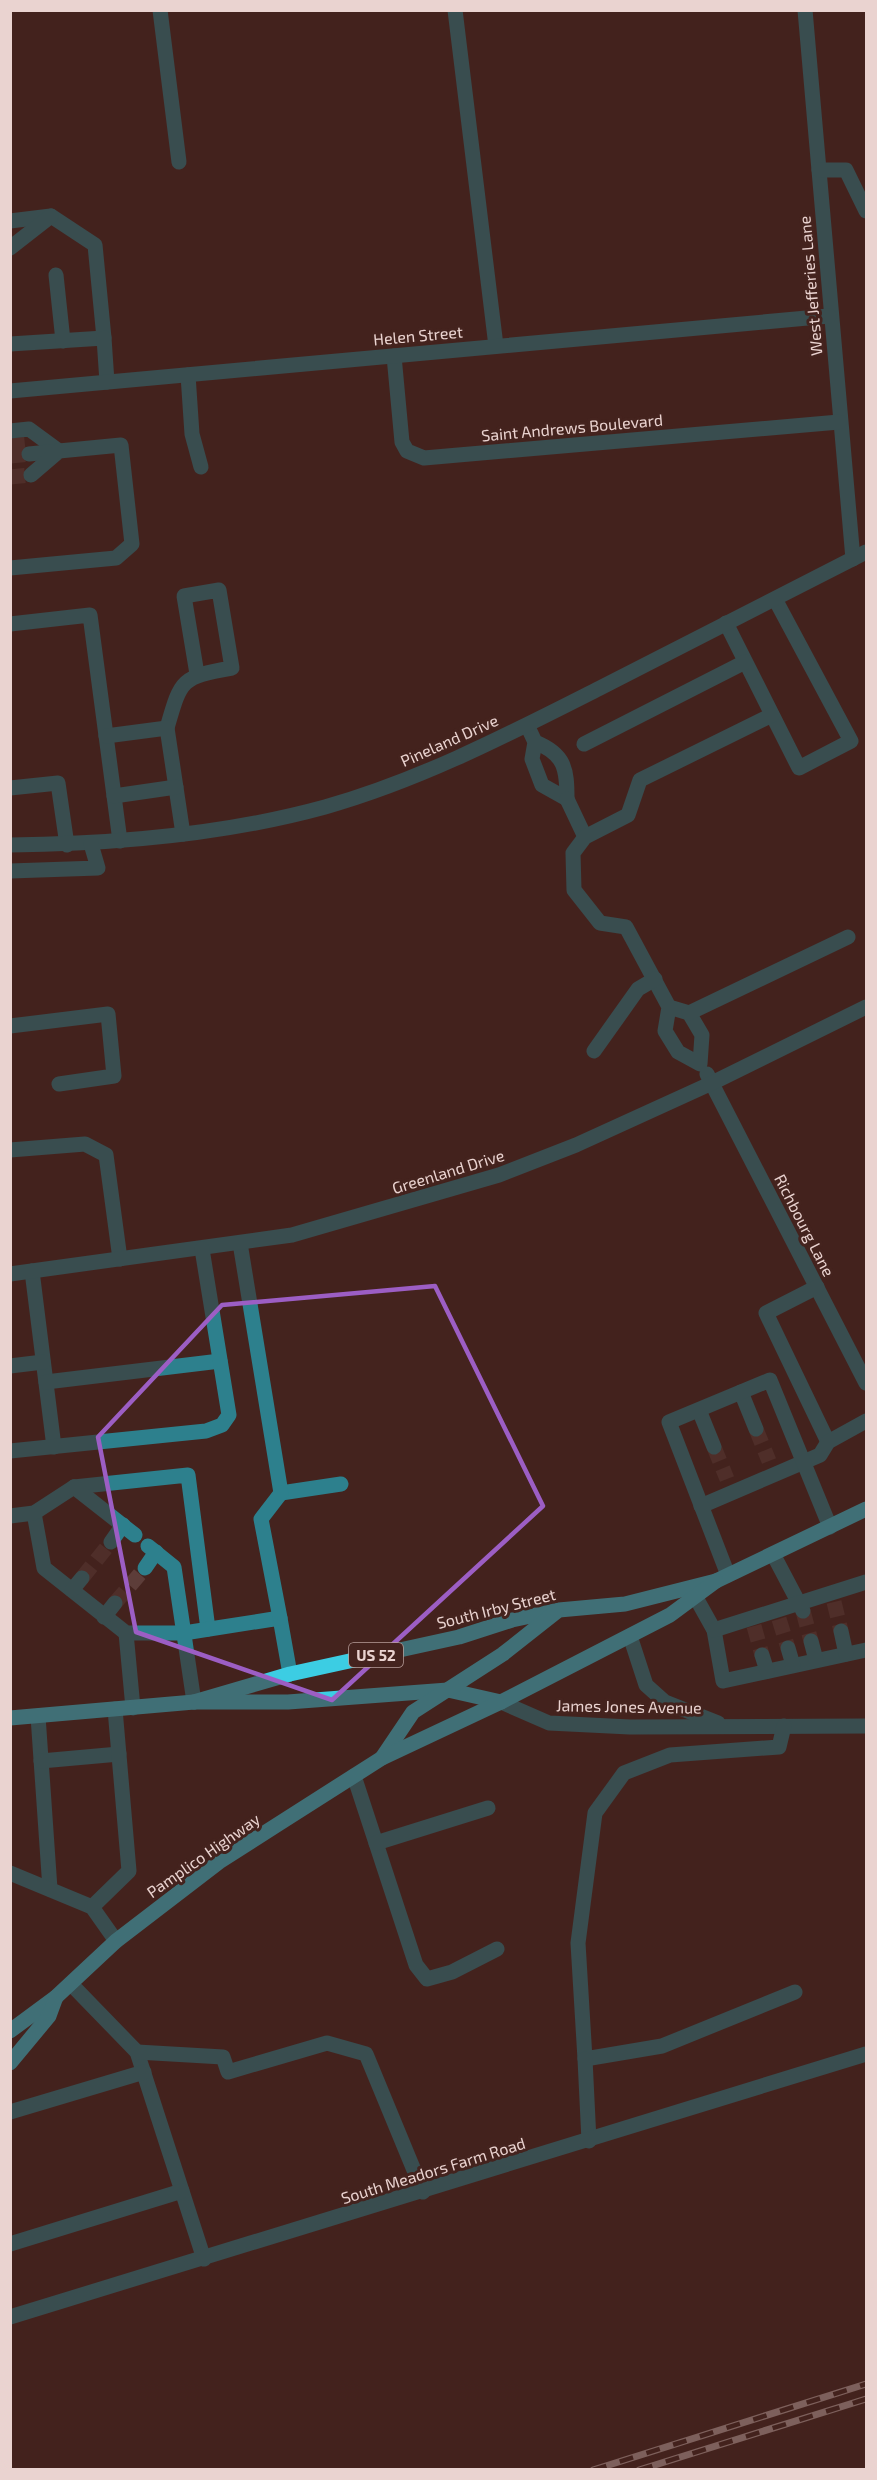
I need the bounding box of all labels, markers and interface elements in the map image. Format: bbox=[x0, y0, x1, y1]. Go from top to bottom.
street label: West Jefferies Lane bbox=[794, 215, 826, 357]
street label: Helen Street bbox=[372, 322, 464, 348]
street label: Saint Andrews Boulevard bbox=[480, 410, 664, 444]
street label: Pineland Drive bbox=[397, 710, 501, 770]
street label: Greenland Drive bbox=[390, 1145, 506, 1197]
street label: Richbourg Lane bbox=[771, 1171, 839, 1279]
street label: South Irby Street bbox=[435, 1584, 557, 1632]
road number: US 52 bbox=[349, 1643, 403, 1667]
street label: James Jones Avenue bbox=[556, 1695, 702, 1717]
street label: Pamplico Highway bbox=[143, 1809, 264, 1901]
street label: South Meadors Farm Road bbox=[339, 2133, 527, 2207]

